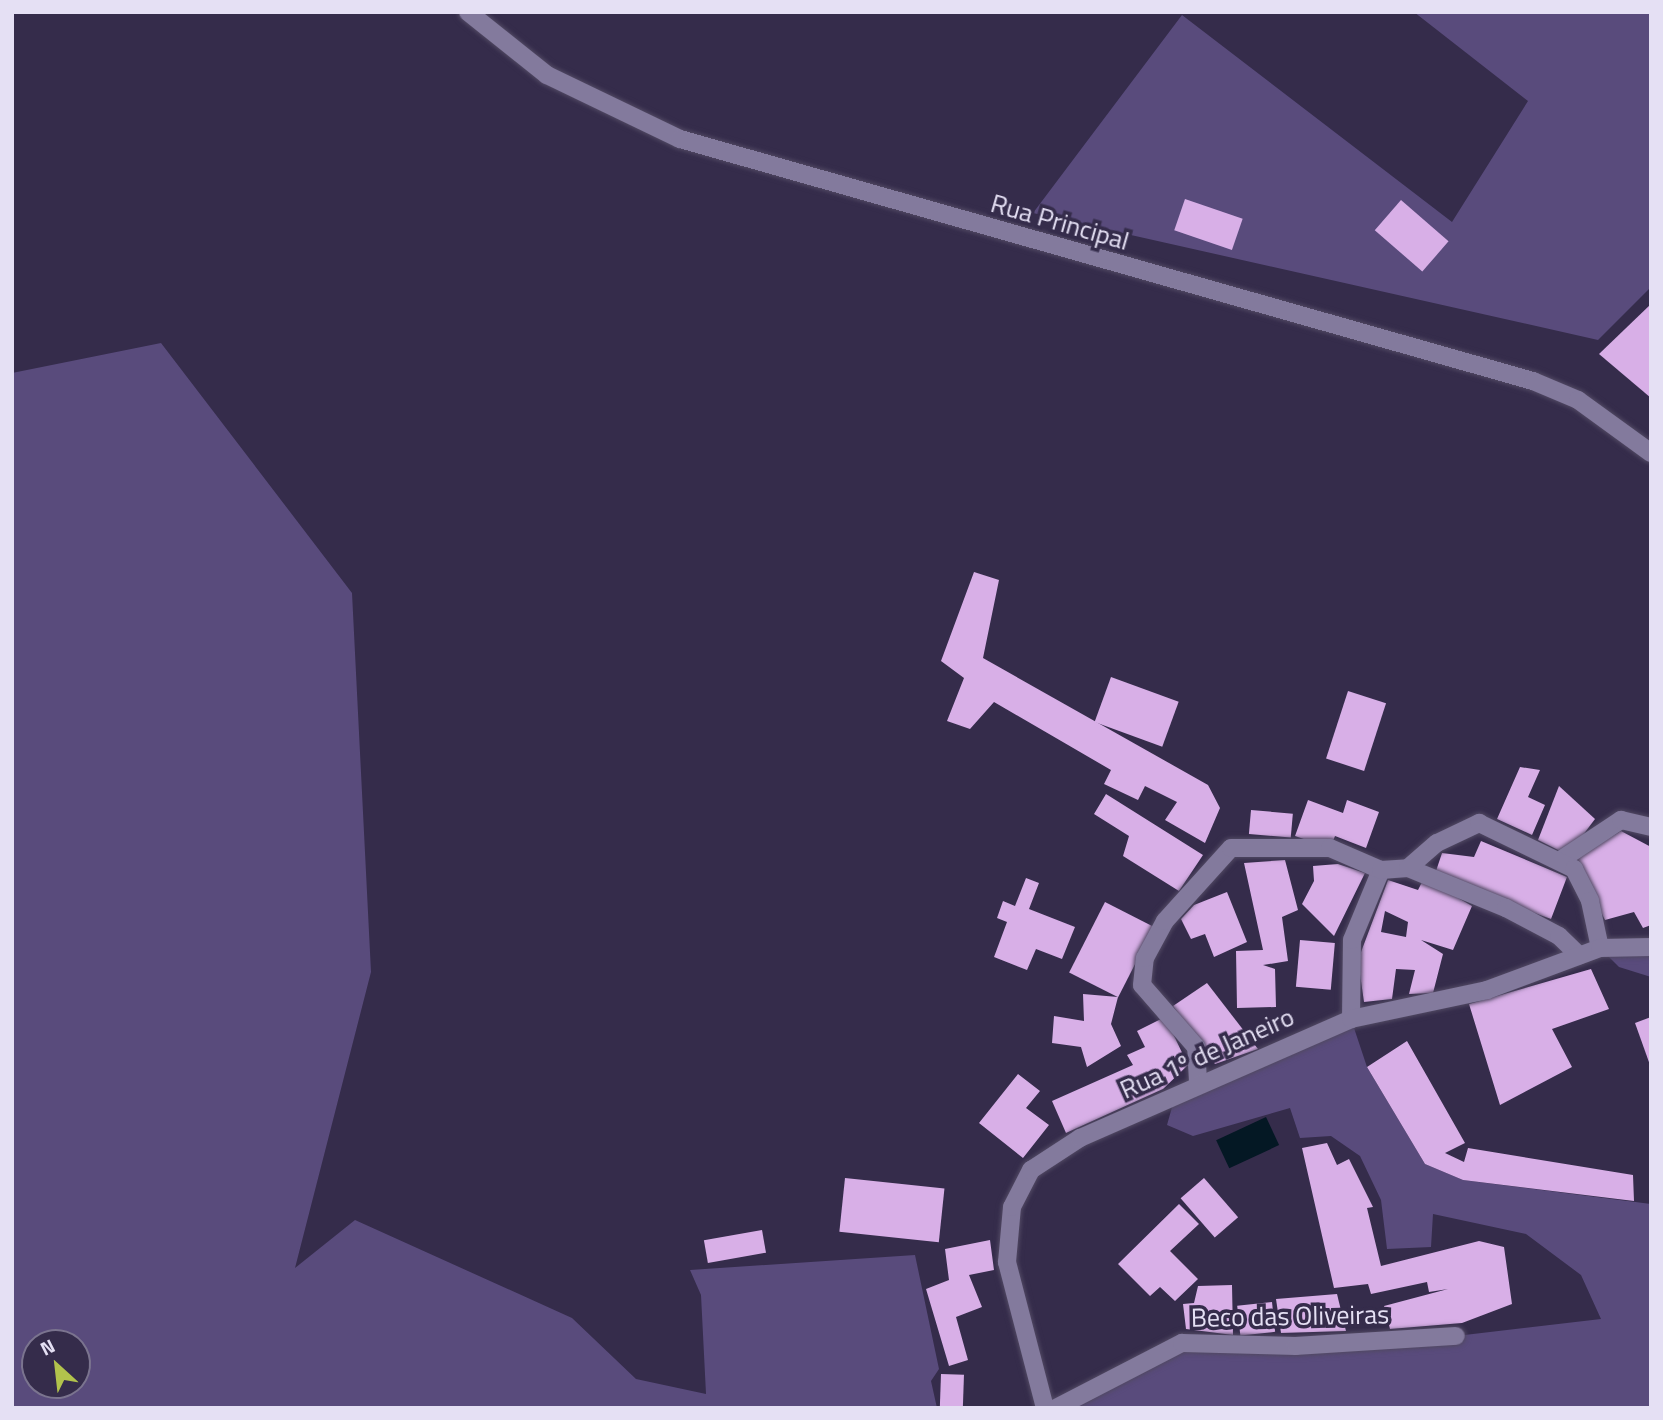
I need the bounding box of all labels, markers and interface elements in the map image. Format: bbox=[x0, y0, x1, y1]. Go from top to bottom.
street label: Rua Principal bbox=[987, 187, 1133, 257]
street label: Rua 1º de Janeiro bbox=[1115, 1001, 1299, 1105]
street label: Beco das Oliveiras bbox=[1191, 1299, 1389, 1333]
north arrow bbox=[21, 1329, 91, 1399]
text: N bbox=[35, 1331, 60, 1363]

